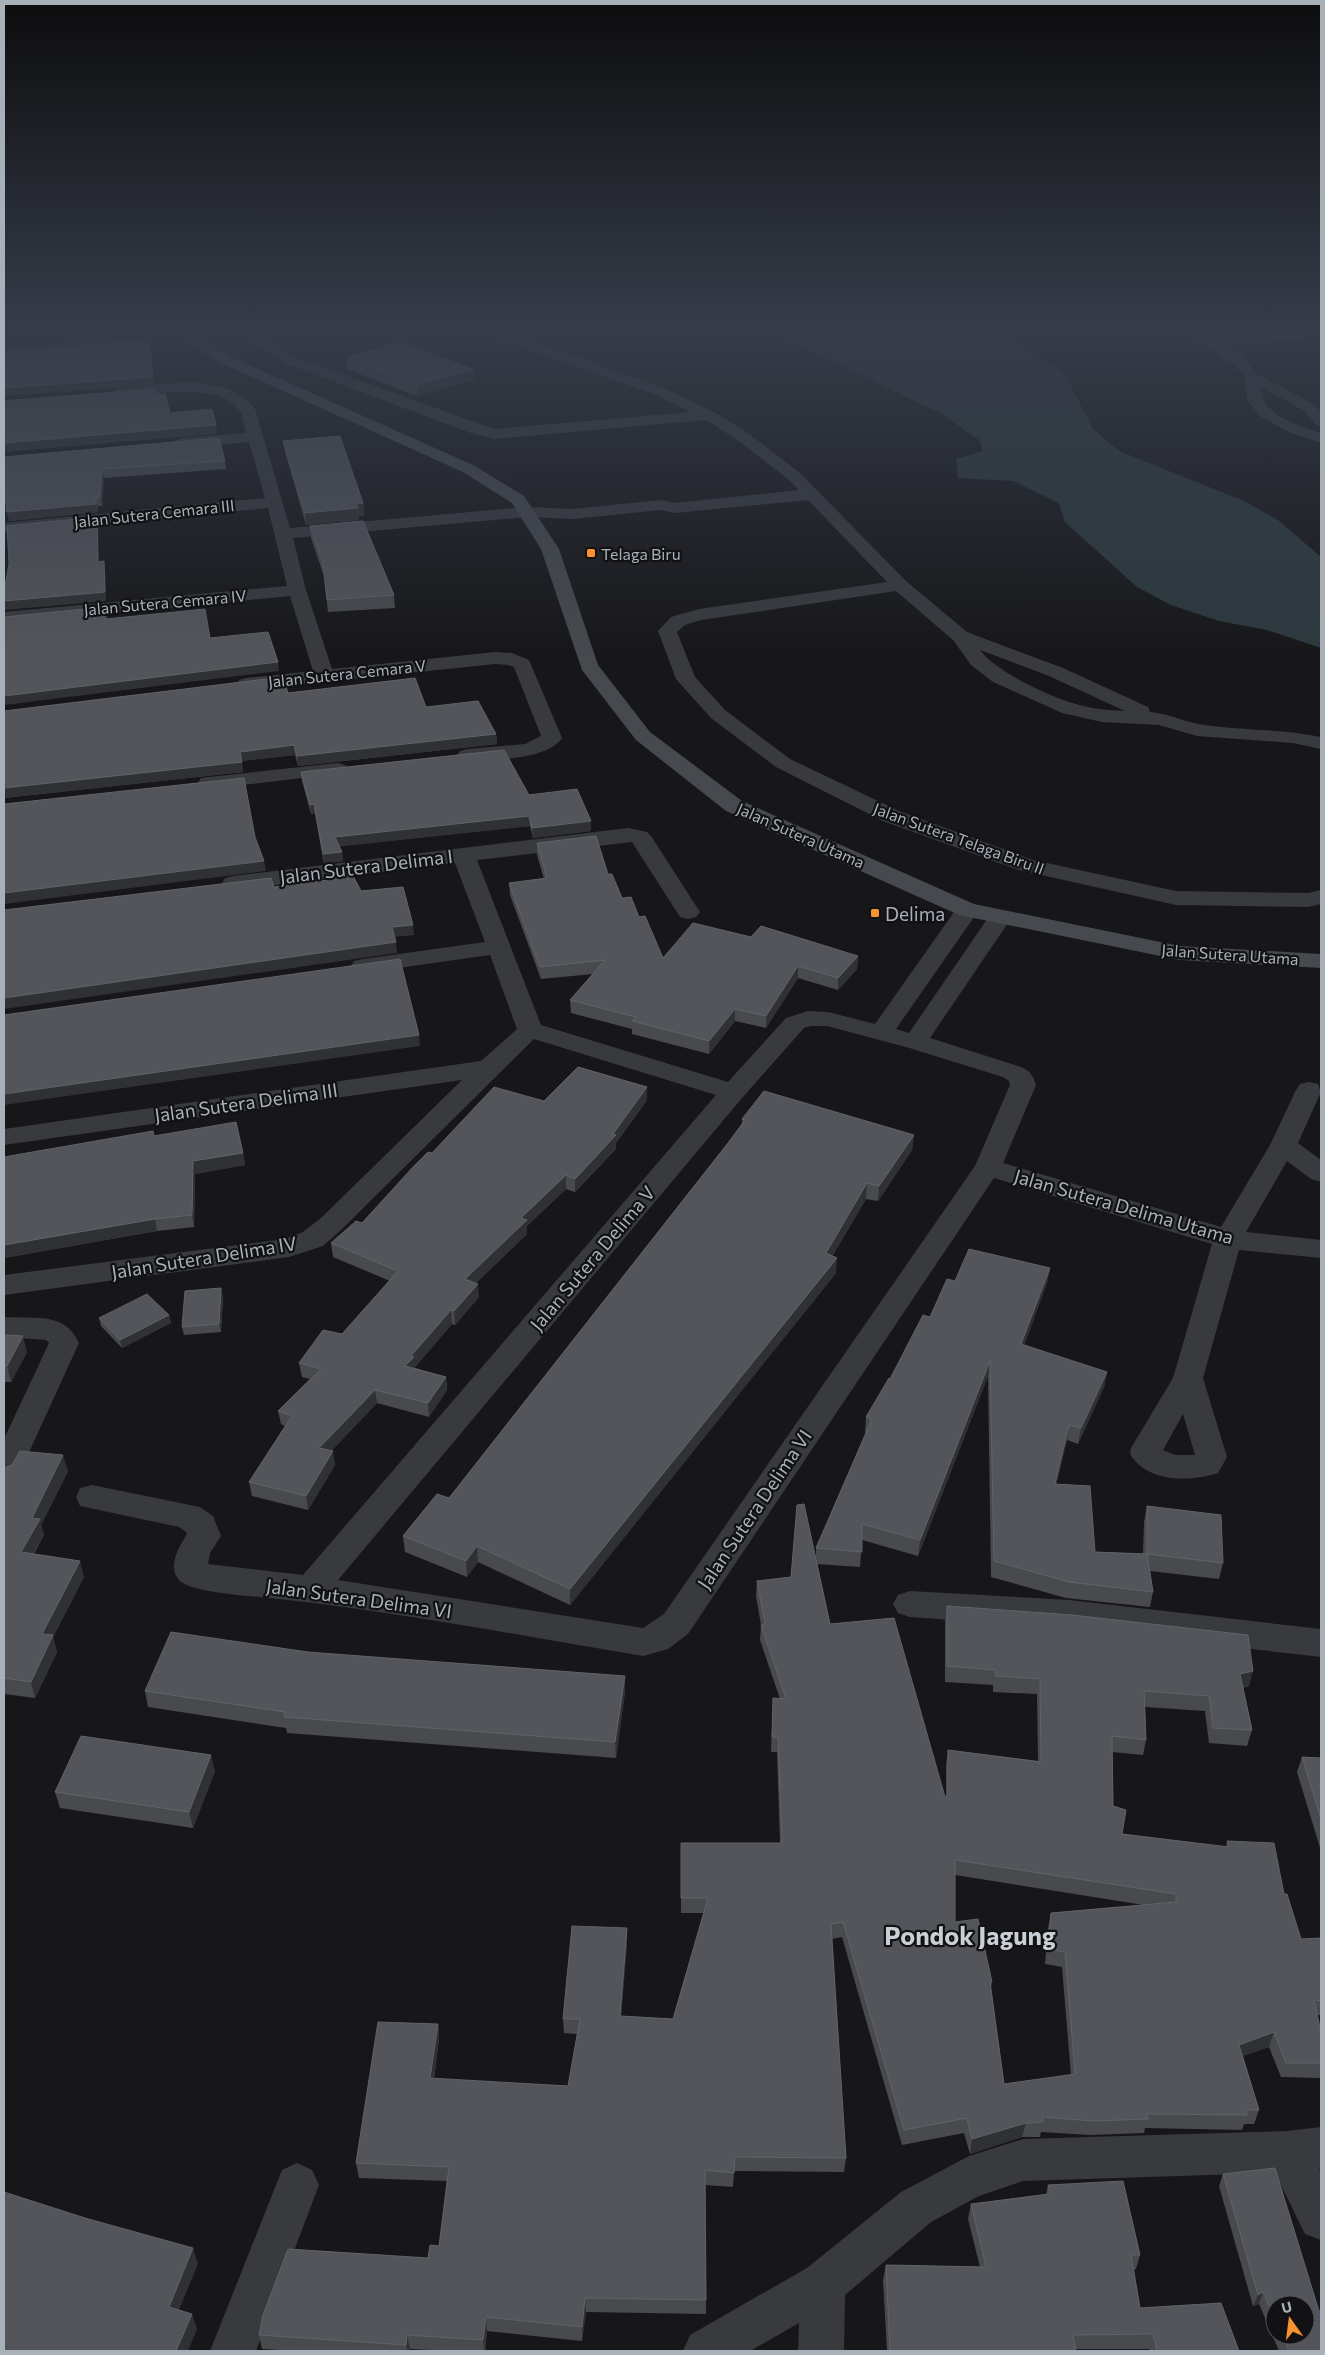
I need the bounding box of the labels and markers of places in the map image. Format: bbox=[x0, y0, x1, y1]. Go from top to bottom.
place label: Telaga Biru bbox=[601, 544, 681, 563]
marker: Telaga Biru bbox=[585, 547, 597, 559]
place label: Delima bbox=[885, 902, 945, 925]
marker: Delima bbox=[869, 907, 881, 919]

